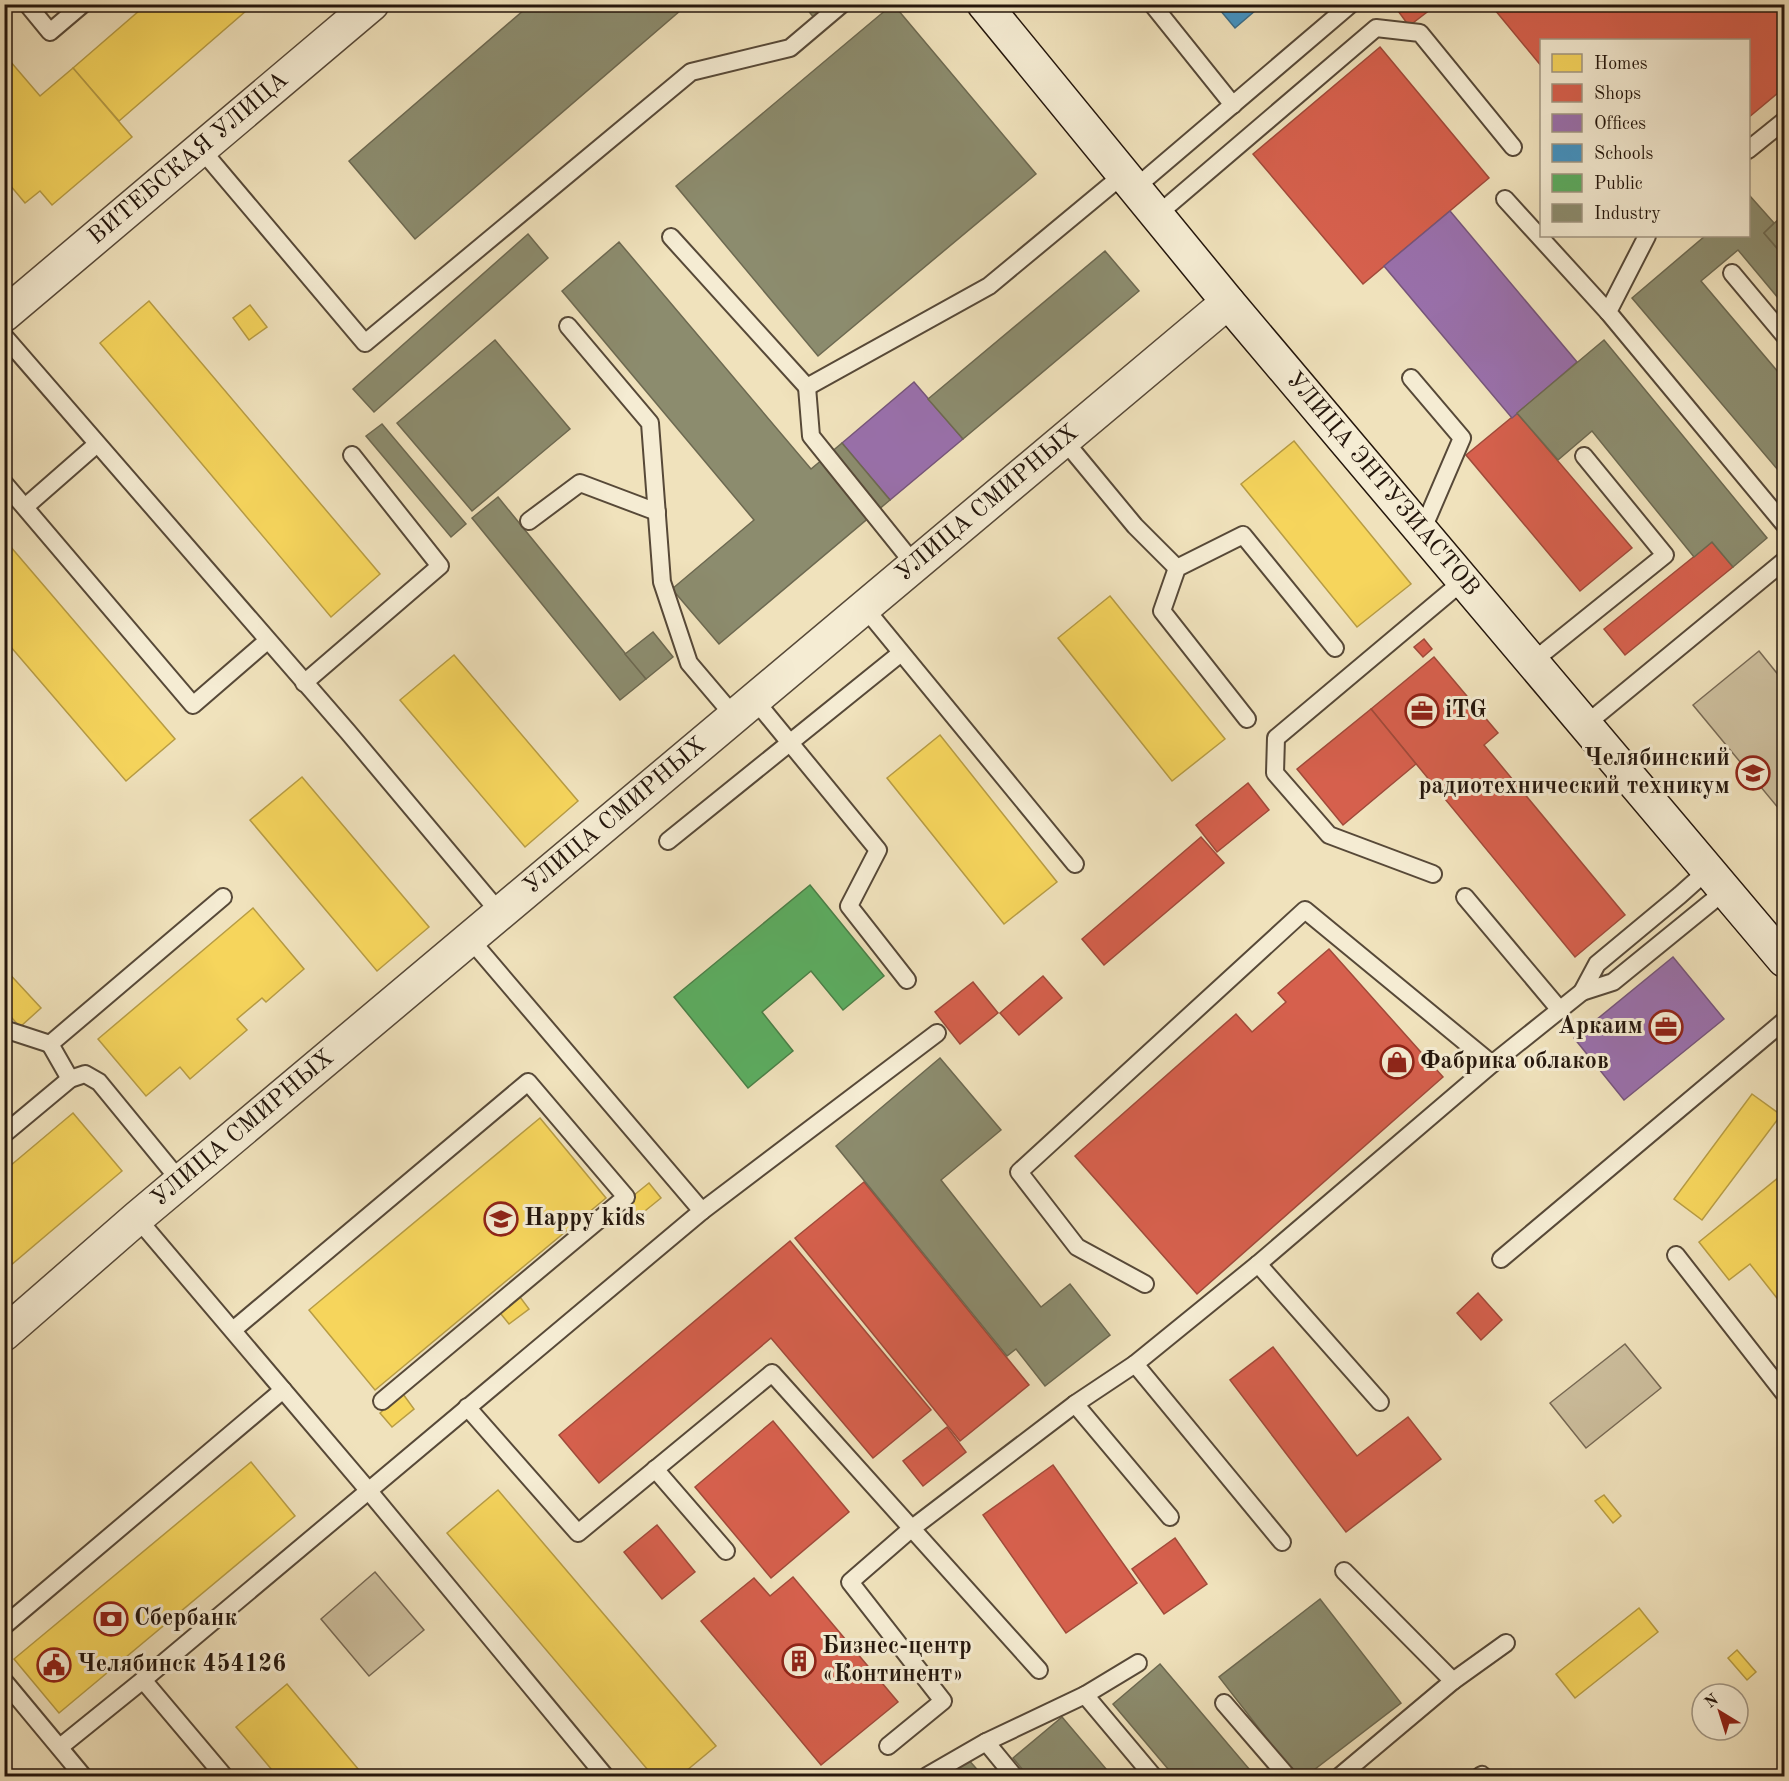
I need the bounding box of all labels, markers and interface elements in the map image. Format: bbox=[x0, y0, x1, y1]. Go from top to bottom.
legend bbox=[1540, 39, 1750, 237]
text: Homes bbox=[1594, 55, 1648, 73]
street label: ВИТЕБСКАЯ УЛИЦА bbox=[85, 68, 293, 250]
text: Shops bbox=[1594, 85, 1641, 103]
text: Offices bbox=[1594, 115, 1646, 133]
text: Schools bbox=[1594, 145, 1654, 163]
text: Public bbox=[1594, 175, 1643, 193]
text: Industry bbox=[1594, 205, 1661, 223]
street label: УЛИЦА ЭНТУЗИАСТОВ bbox=[1281, 368, 1483, 601]
street label: УЛИЦА СМИРНЫХ bbox=[892, 421, 1083, 587]
office icon: iTG bbox=[1404, 693, 1440, 729]
place label: iTG bbox=[1445, 699, 1487, 723]
street label: УЛИЦА СМИРНЫХ bbox=[520, 733, 711, 899]
place label: Челябинский радиотехнический техникум bbox=[1419, 747, 1730, 799]
school or university icon: Челябинский радиотехнический техникум bbox=[1735, 755, 1771, 791]
office icon: Аркаим bbox=[1648, 1009, 1684, 1045]
place label: Аркаим bbox=[1558, 1015, 1643, 1039]
shop icon: Фабрика облаков bbox=[1379, 1044, 1415, 1080]
street label: УЛИЦА СМИРНЫХ bbox=[147, 1046, 339, 1212]
place label: Фабрика облаков bbox=[1420, 1050, 1609, 1074]
school or university icon: Happy kids bbox=[483, 1201, 519, 1237]
place label: Happy kids bbox=[524, 1207, 645, 1231]
bank icon: Сбербанк bbox=[93, 1601, 129, 1637]
place label: Сбербанк bbox=[134, 1607, 237, 1631]
place label: Бизнес-центр «Континент» bbox=[822, 1635, 972, 1687]
building icon: Бизнес-центр «Континент» bbox=[781, 1643, 817, 1679]
public building icon: Челябинск 454126 bbox=[36, 1647, 72, 1683]
place label: Челябинск 454126 bbox=[77, 1652, 286, 1677]
north arrow bbox=[1690, 1682, 1750, 1742]
text: N bbox=[1702, 1691, 1722, 1712]

